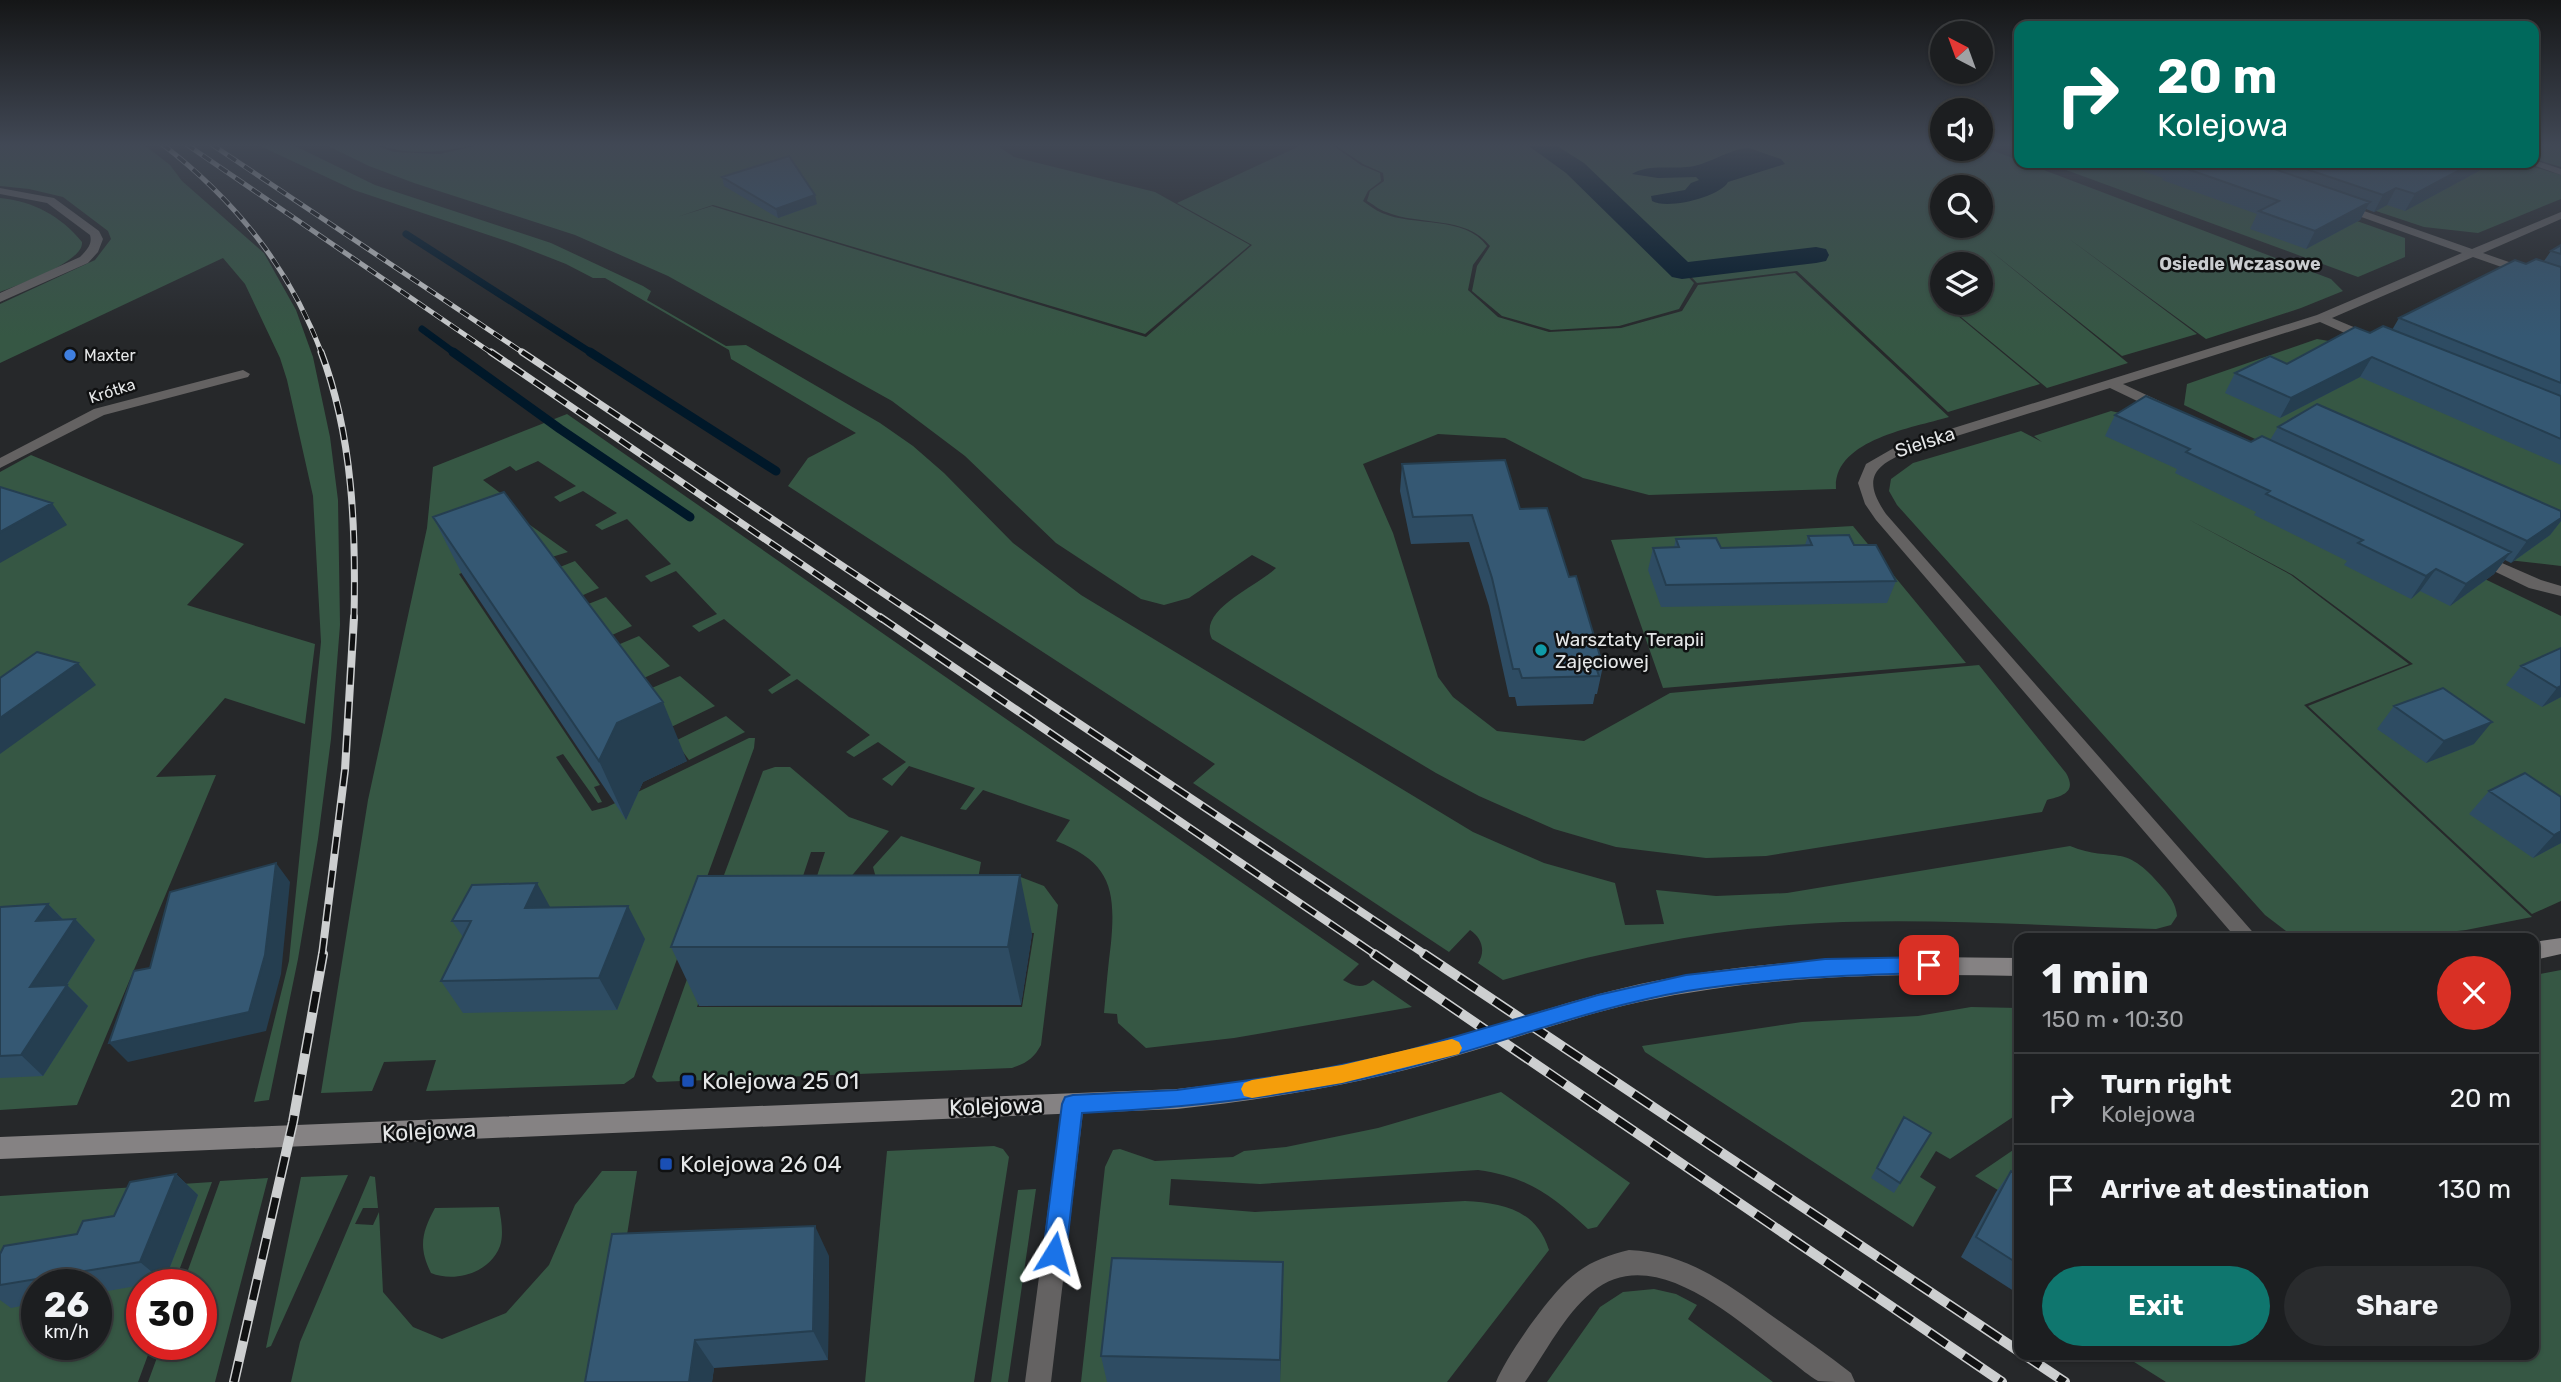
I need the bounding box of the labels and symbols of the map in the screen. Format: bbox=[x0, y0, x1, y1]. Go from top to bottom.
north arrow bbox=[1930, 21, 1993, 84]
district label: Osiedle Wczasowe bbox=[2159, 253, 2321, 275]
place label: Maxter bbox=[84, 346, 135, 365]
marker: Maxter bbox=[62, 347, 78, 363]
street label: Krótka bbox=[86, 375, 138, 407]
street label: Sielska bbox=[1892, 422, 1958, 462]
place label: Warsztaty Terapii Zajęciowej bbox=[1555, 628, 1704, 673]
marker: Warsztaty Terapii Zajęciowej bbox=[1533, 642, 1549, 658]
pin bbox=[1899, 935, 1959, 995]
place label: Kolejowa 25 01 bbox=[702, 1067, 859, 1095]
marker: Kolejowa 25 01 bbox=[680, 1073, 696, 1089]
street label: Kolejowa bbox=[948, 1090, 1044, 1122]
street label: Kolejowa bbox=[381, 1115, 477, 1147]
place label: Kolejowa 26 04 bbox=[680, 1150, 842, 1178]
marker: Kolejowa 26 04 bbox=[658, 1156, 674, 1172]
position arrow bbox=[1017, 1216, 1091, 1290]
speed limit sign: 30 bbox=[126, 1269, 217, 1360]

